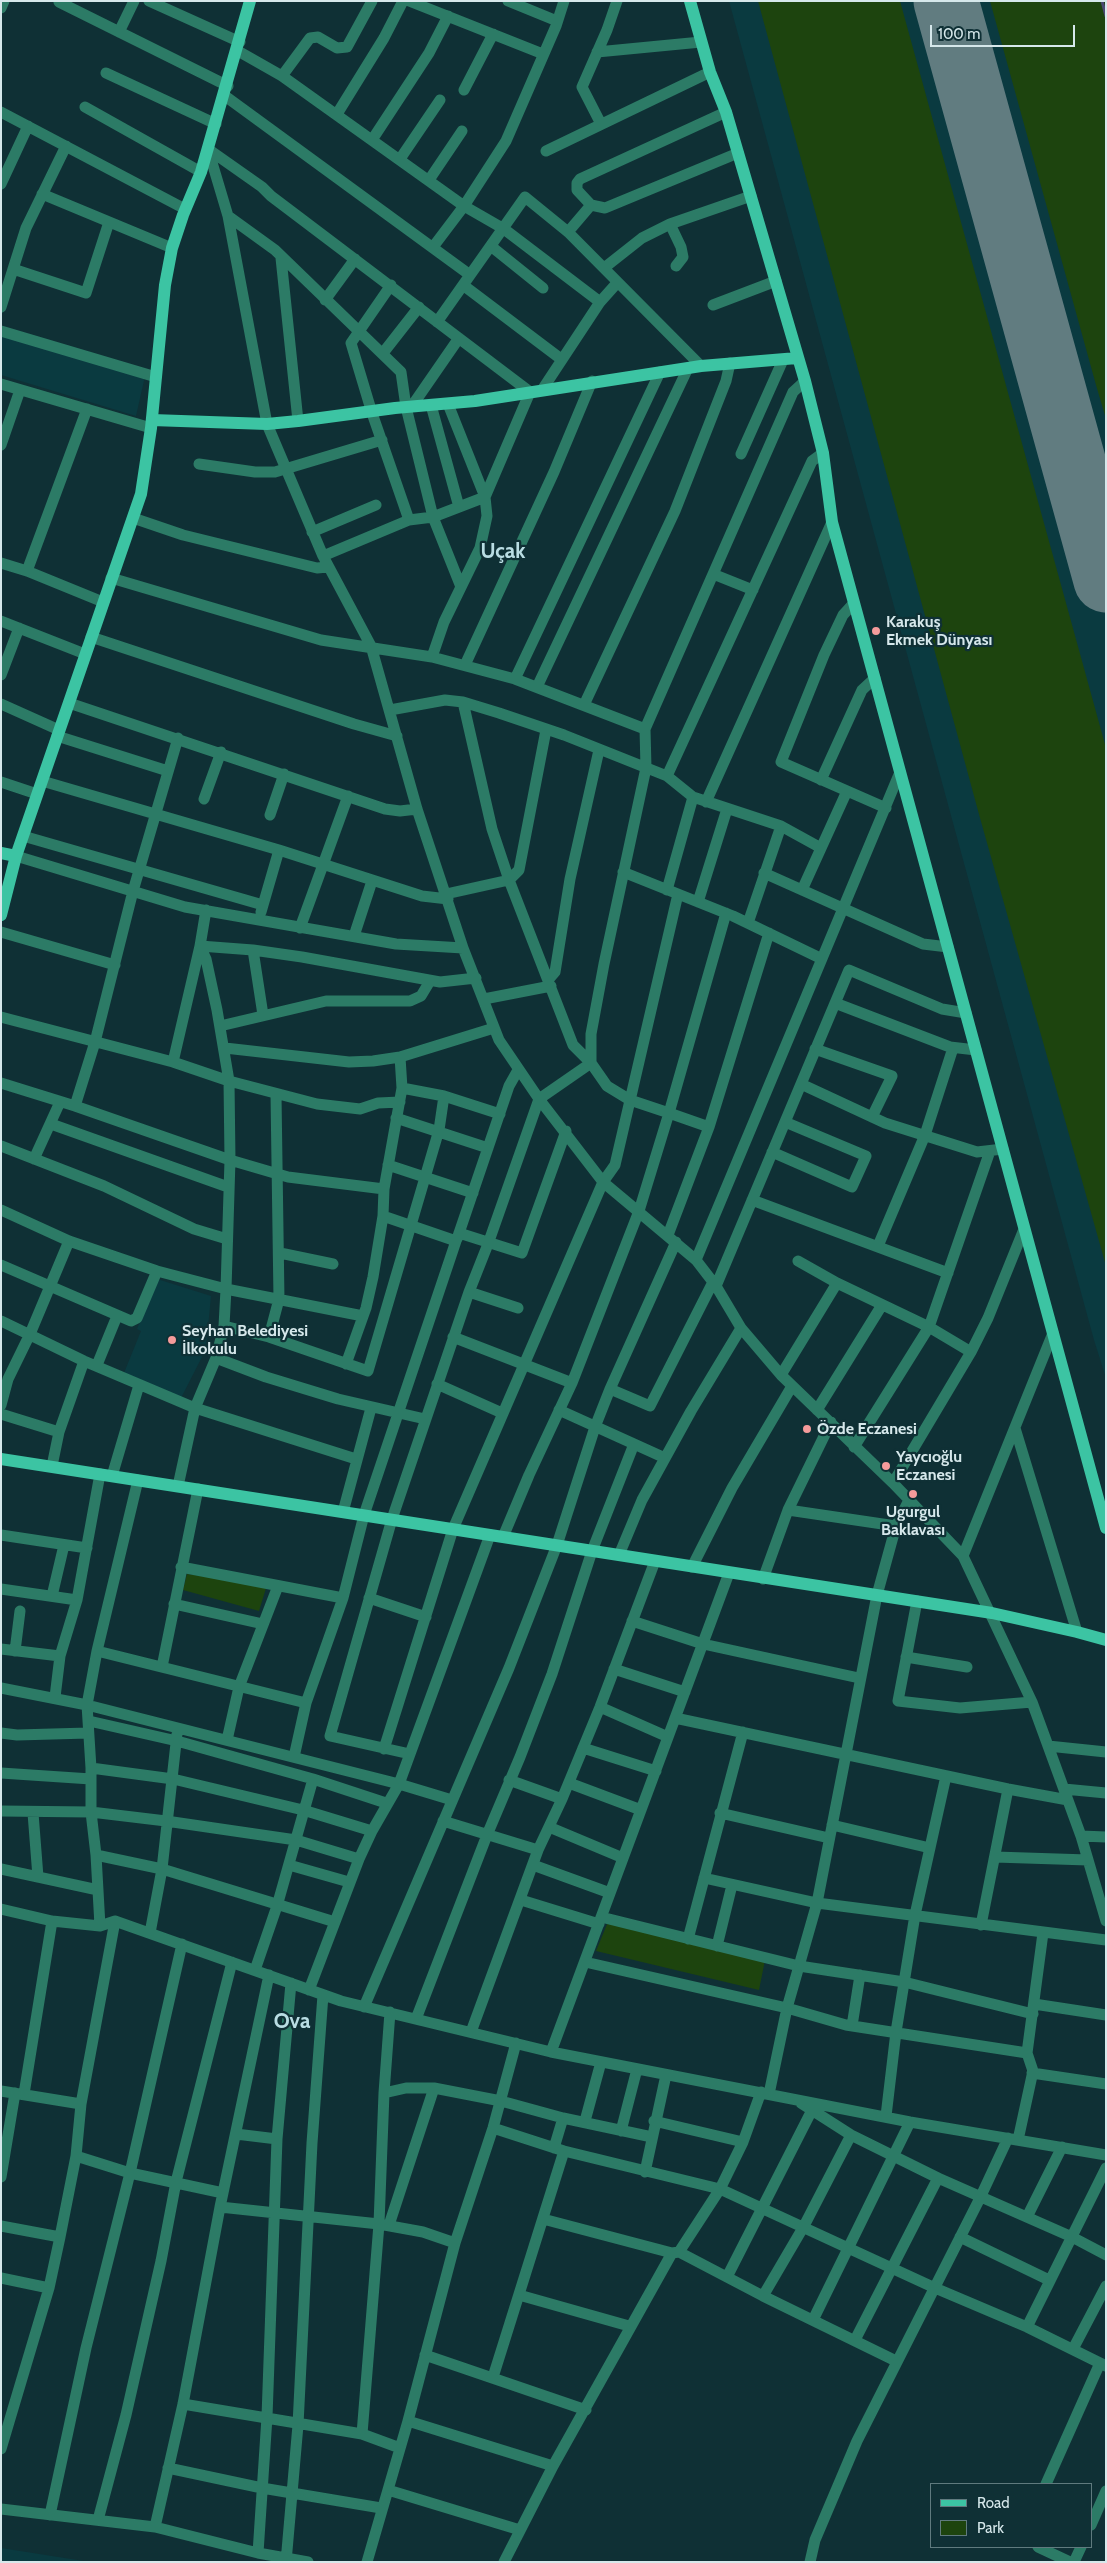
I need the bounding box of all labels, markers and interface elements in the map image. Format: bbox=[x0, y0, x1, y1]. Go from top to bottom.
scale bar bbox=[932, 15, 1077, 47]
text: 100 m bbox=[938, 25, 980, 43]
district label: Uçak bbox=[480, 539, 526, 565]
place label: Karakuş Ekmek Dünyası bbox=[886, 612, 992, 650]
marker: Karakuş Ekmek Dünyası bbox=[870, 625, 882, 637]
place label: Seyhan Belediyesi İlkokulu bbox=[182, 1321, 308, 1359]
marker: Seyhan Belediyesi İlkokulu bbox=[166, 1334, 178, 1346]
place label: Özde Eczanesi bbox=[817, 1419, 917, 1439]
marker: Özde Eczanesi bbox=[801, 1423, 813, 1435]
place label: Yaycıoğlu Eczanesi bbox=[896, 1447, 962, 1485]
marker: Yaycıoğlu Eczanesi bbox=[880, 1460, 892, 1472]
marker: Ugurgul Baklavası bbox=[907, 1488, 919, 1500]
place label: Ugurgul Baklavası bbox=[881, 1502, 945, 1540]
district label: Ova bbox=[274, 2009, 310, 2035]
legend bbox=[930, 2483, 1092, 2548]
text: Road bbox=[977, 2494, 1010, 2512]
text: Park bbox=[977, 2519, 1004, 2537]

